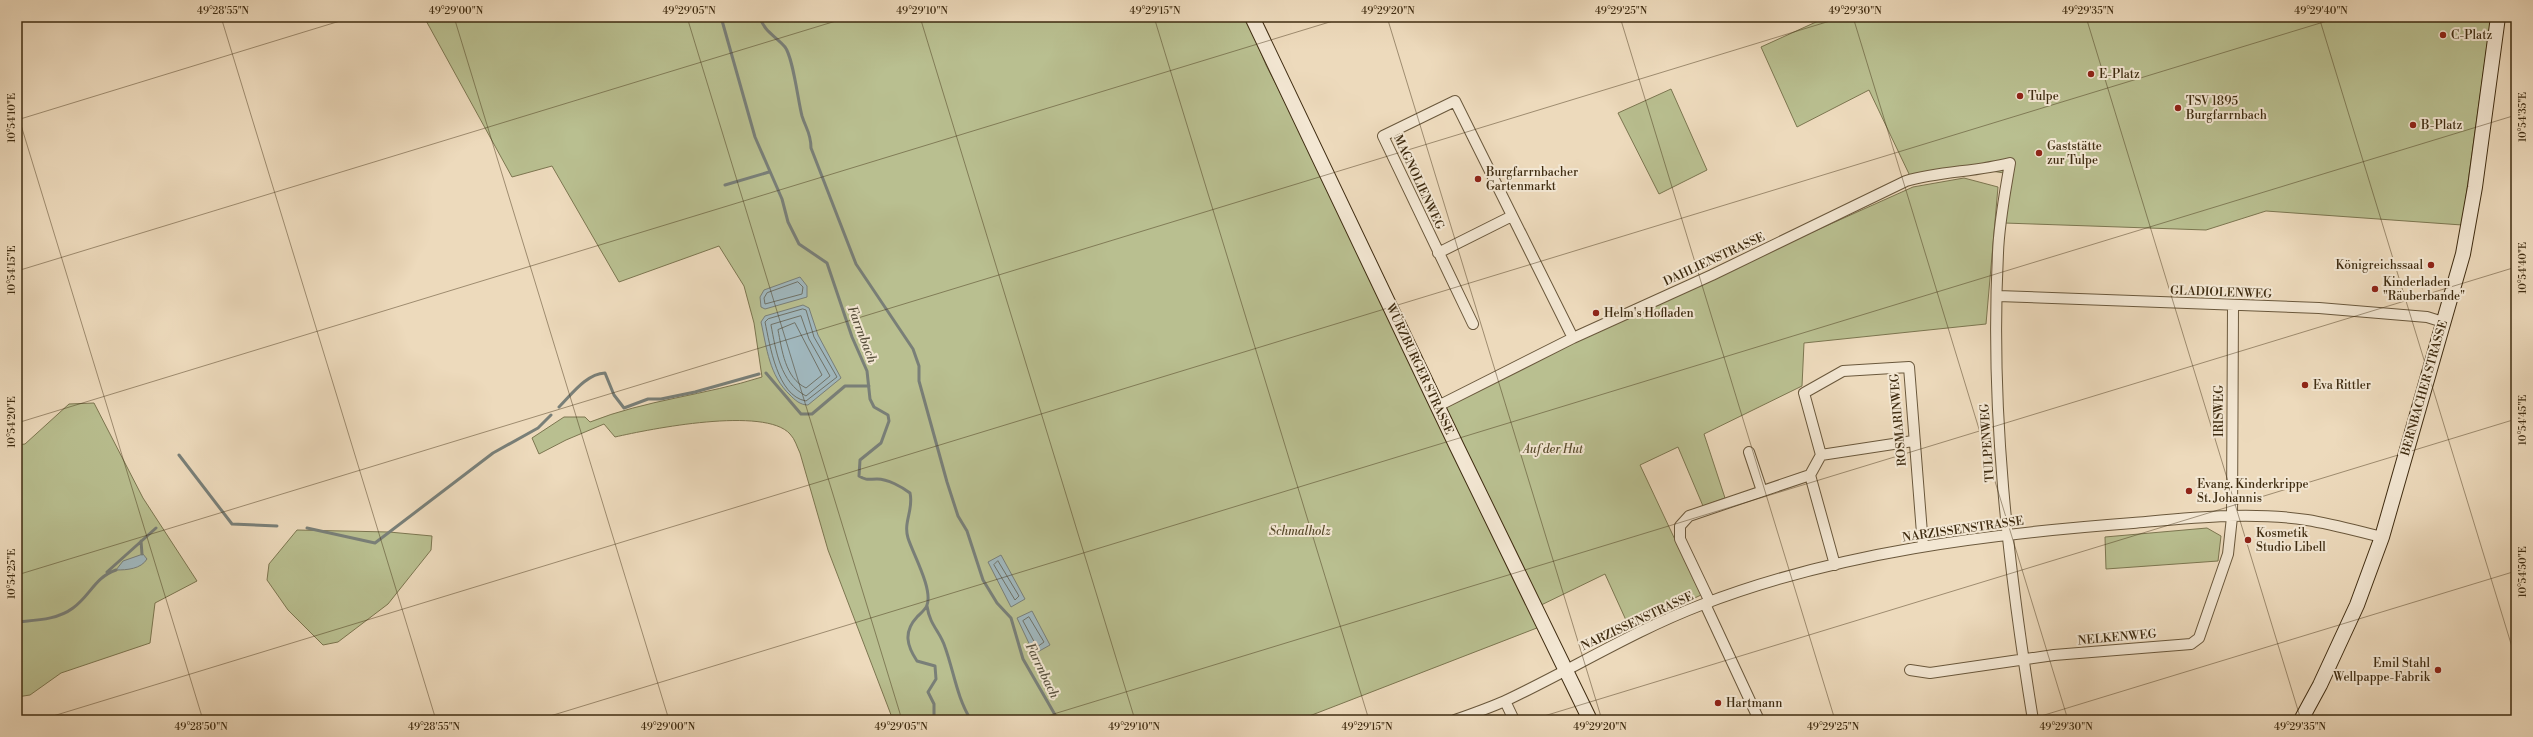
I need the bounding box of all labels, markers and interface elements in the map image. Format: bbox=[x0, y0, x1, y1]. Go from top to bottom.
text: 49°28'55"N bbox=[197, 5, 250, 17]
text: 49°29'00"N bbox=[429, 5, 484, 17]
text: 49°29'05"N bbox=[662, 5, 716, 17]
text: 49°29'10"N bbox=[896, 5, 948, 17]
text: 49°29'15"N bbox=[1130, 5, 1181, 17]
text: 49°29'20"N bbox=[1361, 5, 1415, 17]
text: 49°29'25"N bbox=[1595, 5, 1648, 17]
text: 49°29'30"N bbox=[1828, 5, 1882, 17]
text: 49°29'35"N bbox=[2062, 5, 2115, 17]
text: 49°29'40"N bbox=[2294, 5, 2348, 17]
place label: C-Platz bbox=[2451, 28, 2492, 43]
marker: C-Platz bbox=[2438, 30, 2448, 40]
place label: E-Platz bbox=[2099, 67, 2140, 82]
marker: E-Platz bbox=[2086, 69, 2096, 79]
place label: Tulpe bbox=[2028, 89, 2059, 104]
marker: Tulpe bbox=[2015, 91, 2025, 101]
text: 10°54'35"E bbox=[2517, 92, 2529, 142]
text: 10°54'10"E bbox=[6, 93, 18, 143]
place label: TSV 1895 Burgfarrnbach bbox=[2185, 94, 2267, 123]
marker: TSV 1895 Burgfarrnbach bbox=[2173, 103, 2183, 113]
place label: B-Platz bbox=[2420, 118, 2463, 133]
marker: B-Platz bbox=[2408, 120, 2418, 130]
street label: MAGNOLIENWEG bbox=[1390, 132, 1447, 232]
place label: Gaststätte zur Tulpe bbox=[2047, 139, 2102, 168]
marker: Gaststätte zur Tulpe bbox=[2034, 148, 2044, 158]
place label: Burgfarrnbacher Gartenmarkt bbox=[1485, 165, 1578, 194]
marker: Burgfarrnbacher Gartenmarkt bbox=[1473, 174, 1483, 184]
street label: DAHLIENSTRASSE bbox=[1661, 229, 1767, 289]
text: 10°54'40"E bbox=[2517, 242, 2529, 294]
text: 10°54'15"E bbox=[6, 246, 18, 294]
place label: Königreichssaal bbox=[2336, 258, 2423, 273]
marker: Königreichssaal bbox=[2426, 260, 2436, 270]
place label: Kinderladen "Räuberbande" bbox=[2383, 275, 2465, 304]
street label: GLADIOLENWEG bbox=[2170, 283, 2272, 302]
marker: Kinderladen "Räuberbande" bbox=[2370, 284, 2380, 294]
street label: WÜRZBURGER STRASSE bbox=[1382, 300, 1458, 437]
water label: Farrnbach bbox=[844, 303, 881, 366]
place label: Helm's Hofladen bbox=[1604, 306, 1694, 321]
marker: Helm's Hofladen bbox=[1591, 308, 1601, 318]
street label: BERNBACHER STRASSE bbox=[2398, 319, 2451, 459]
street label: ROSMARINWEG bbox=[1887, 373, 1910, 467]
place label: Eva Rittler bbox=[2313, 378, 2371, 393]
marker: Eva Rittler bbox=[2300, 380, 2310, 390]
street label: IRISWEG bbox=[2212, 385, 2227, 437]
text: 10°54'45"E bbox=[2517, 395, 2529, 445]
text: 10°54'20"E bbox=[6, 396, 18, 448]
street label: TULPENWEG bbox=[1977, 403, 1998, 483]
park label: Auf der Hut bbox=[1521, 442, 1584, 457]
place label: Evang. Kinderkrippe St. Johannis bbox=[2197, 477, 2309, 506]
marker: Evang. Kinderkrippe St. Johannis bbox=[2184, 486, 2194, 496]
street label: NARZISSENSTRASSE bbox=[1901, 514, 2025, 545]
park label: Schmalholz bbox=[1269, 524, 1331, 539]
place label: Kosmetik Studio Libell bbox=[2256, 526, 2326, 555]
marker: Kosmetik Studio Libell bbox=[2243, 535, 2253, 545]
text: 10°54'50"E bbox=[2517, 546, 2529, 598]
text: 10°54'25"E bbox=[6, 549, 18, 599]
street label: NARZISSENSTRASSE bbox=[1579, 589, 1696, 654]
street label: NELKENWEG bbox=[2077, 627, 2157, 648]
water label: Farrnbach bbox=[1022, 640, 1063, 702]
place label: Emil Stahl Wellpappe-Fabrik bbox=[2332, 656, 2431, 685]
marker: Emil Stahl Wellpappe-Fabrik bbox=[2433, 665, 2443, 675]
place label: Hartmann bbox=[1726, 696, 1782, 711]
marker: Hartmann bbox=[1713, 698, 1723, 708]
text: 49°28'50"N bbox=[174, 721, 228, 733]
text: 49°28'55"N bbox=[408, 721, 461, 733]
text: 49°29'00"N bbox=[641, 721, 696, 733]
text: 49°29'05"N bbox=[874, 721, 928, 733]
text: 49°29'10"N bbox=[1108, 721, 1160, 733]
text: 49°29'15"N bbox=[1342, 721, 1393, 733]
text: 49°29'20"N bbox=[1573, 721, 1627, 733]
text: 49°29'25"N bbox=[1807, 721, 1860, 733]
text: 49°29'30"N bbox=[2039, 721, 2093, 733]
text: 49°29'35"N bbox=[2274, 721, 2327, 733]

